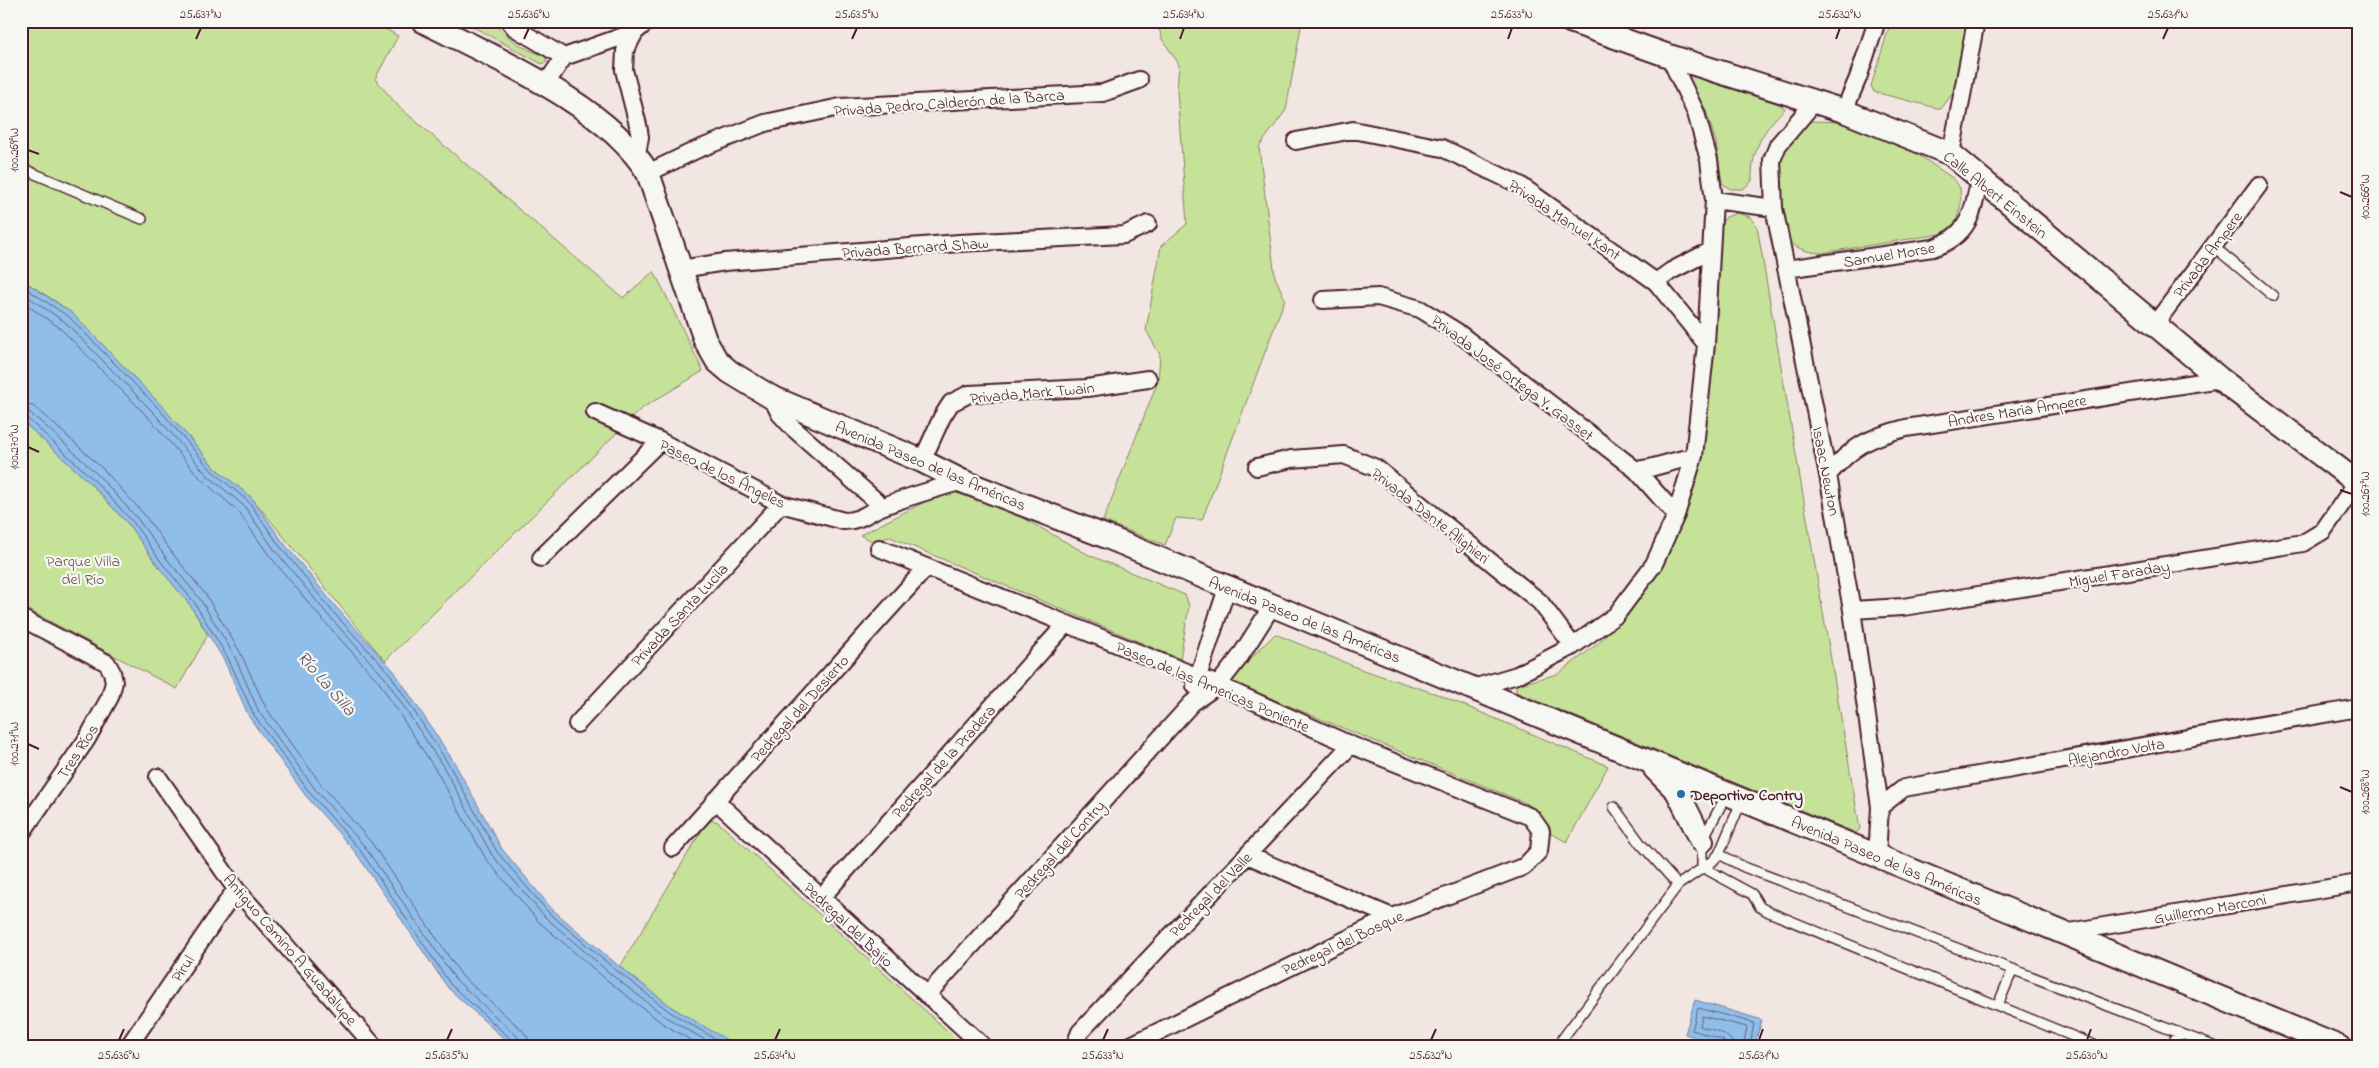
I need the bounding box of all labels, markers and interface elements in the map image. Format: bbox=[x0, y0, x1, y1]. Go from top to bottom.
text: 25.637°N bbox=[180, 6, 222, 24]
text: 25.636°N bbox=[508, 6, 550, 24]
text: 25.635°N bbox=[835, 6, 879, 24]
text: 25.634°N bbox=[1163, 6, 1205, 24]
text: 25.633°N bbox=[1491, 6, 1533, 24]
text: 25.632°N bbox=[1819, 6, 1861, 24]
text: 25.631°N bbox=[2148, 6, 2188, 24]
street label: Privada Pedro Calderón de la Barca bbox=[833, 84, 1065, 124]
text: 100.269°W bbox=[6, 128, 24, 172]
street label: Calle Albert Einstein bbox=[1937, 146, 2052, 245]
street label: Privada Manuel Kant bbox=[1503, 174, 1626, 268]
text: 100.266°W bbox=[2357, 174, 2375, 220]
street label: Privada Ampere bbox=[2168, 206, 2250, 304]
street label: Privada Bernard Shaw bbox=[841, 232, 989, 266]
street label: Samuel Morse bbox=[1842, 237, 1938, 275]
street label: Privada José Ortega Y. Gasset bbox=[1426, 309, 1599, 448]
street label: Privada Mark Twain bbox=[969, 377, 1096, 411]
street label: Andres Maria Ampere bbox=[1946, 389, 2089, 435]
street label: Avenida Paseo de las Américas bbox=[831, 416, 1029, 518]
text: 100.270°W bbox=[6, 424, 24, 470]
street label: Isaac Newton bbox=[1805, 425, 1845, 518]
street label: Paseo de los Ángeles bbox=[655, 434, 789, 516]
street label: Privada Dante Alighieri bbox=[1365, 463, 1494, 571]
text: 100.267°W bbox=[2357, 471, 2375, 517]
park label: Parque Villa del Río bbox=[46, 550, 120, 592]
street label: Miguel Faraday bbox=[2067, 555, 2172, 595]
street label: Privada Santa Lucila bbox=[626, 558, 735, 672]
street label: Avenida Paseo de las Américas bbox=[1205, 571, 1404, 670]
street label: Paseo de las Americas Poniente bbox=[1112, 636, 1314, 740]
water label: Río La Silla bbox=[290, 646, 361, 723]
street label: Pedregal del Desierto bbox=[745, 650, 855, 769]
street label: Pedregal de la Pradera bbox=[887, 700, 1002, 825]
street label: Tres Ríos bbox=[52, 720, 106, 784]
text: 100.271°W bbox=[6, 722, 24, 766]
street label: Alejandro Volta bbox=[2066, 733, 2167, 773]
text: 100.268°W bbox=[2357, 770, 2375, 814]
place label: Deportivo Contry bbox=[1690, 784, 1803, 809]
marker: Deportivo Contry bbox=[1675, 788, 1687, 800]
street label: Pedregal del Contry bbox=[1009, 795, 1112, 905]
street label: Avenida Paseo de las Américas bbox=[1787, 811, 1985, 913]
street label: Pedregal del Valle bbox=[1164, 847, 1259, 944]
street label: Antiguo Camino A Guadalupe bbox=[217, 869, 363, 1032]
street label: Pedregal del Bajío bbox=[797, 877, 898, 974]
street label: Guillermo Marconi bbox=[2152, 888, 2269, 932]
street label: Pedregal del Bosque bbox=[1278, 905, 1409, 983]
street label: Pirul bbox=[166, 951, 202, 987]
text: 25.636°N bbox=[98, 1047, 140, 1065]
text: 25.635°N bbox=[425, 1047, 469, 1065]
text: 25.634°N bbox=[754, 1047, 796, 1065]
text: 25.633°N bbox=[1082, 1047, 1124, 1065]
text: 25.632°N bbox=[1410, 1047, 1452, 1065]
text: 25.631°N bbox=[1739, 1047, 1779, 1065]
text: 25.630°N bbox=[2066, 1047, 2108, 1065]

